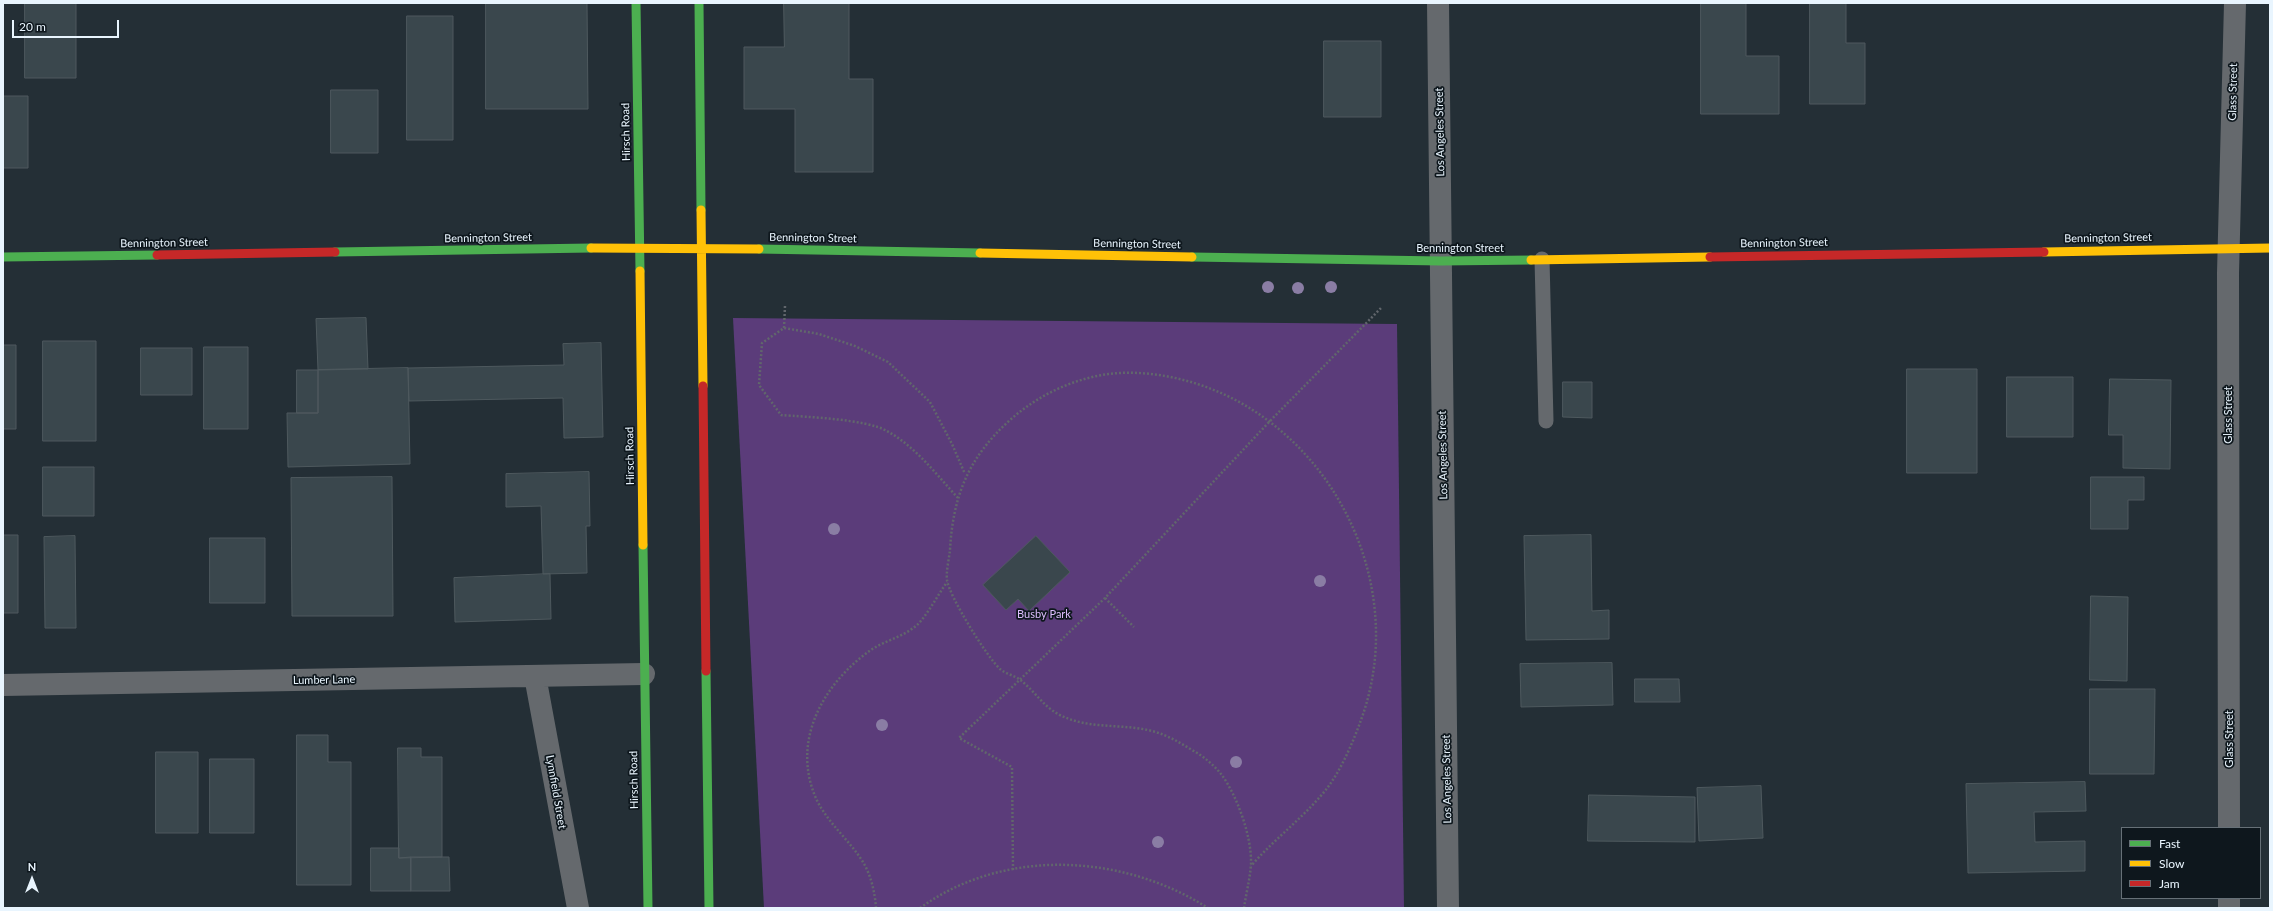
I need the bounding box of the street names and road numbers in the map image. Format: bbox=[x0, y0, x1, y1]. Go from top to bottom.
street label: Glass Street bbox=[2226, 63, 2240, 121]
street label: Los Angeles Street bbox=[1433, 87, 1447, 177]
street label: Hirsch Road bbox=[619, 103, 633, 161]
street label: Bennington Street bbox=[444, 231, 532, 245]
street label: Bennington Street bbox=[769, 231, 857, 245]
street label: Bennington Street bbox=[2064, 231, 2152, 245]
street label: Bennington Street bbox=[120, 236, 208, 250]
street label: Bennington Street bbox=[1740, 236, 1828, 250]
street label: Bennington Street bbox=[1093, 237, 1181, 251]
street label: Bennington Street bbox=[1416, 241, 1504, 255]
street label: Glass Street bbox=[2221, 386, 2235, 444]
street label: Los Angeles Street bbox=[1436, 410, 1450, 500]
street label: Hirsch Road bbox=[623, 427, 637, 485]
street label: Lumber Lane bbox=[293, 673, 355, 687]
street label: Glass Street bbox=[2222, 710, 2236, 768]
street label: Los Angeles Street bbox=[1440, 734, 1454, 824]
street label: Hirsch Road bbox=[627, 751, 641, 809]
street label: Lynnfield Street bbox=[543, 754, 569, 830]

